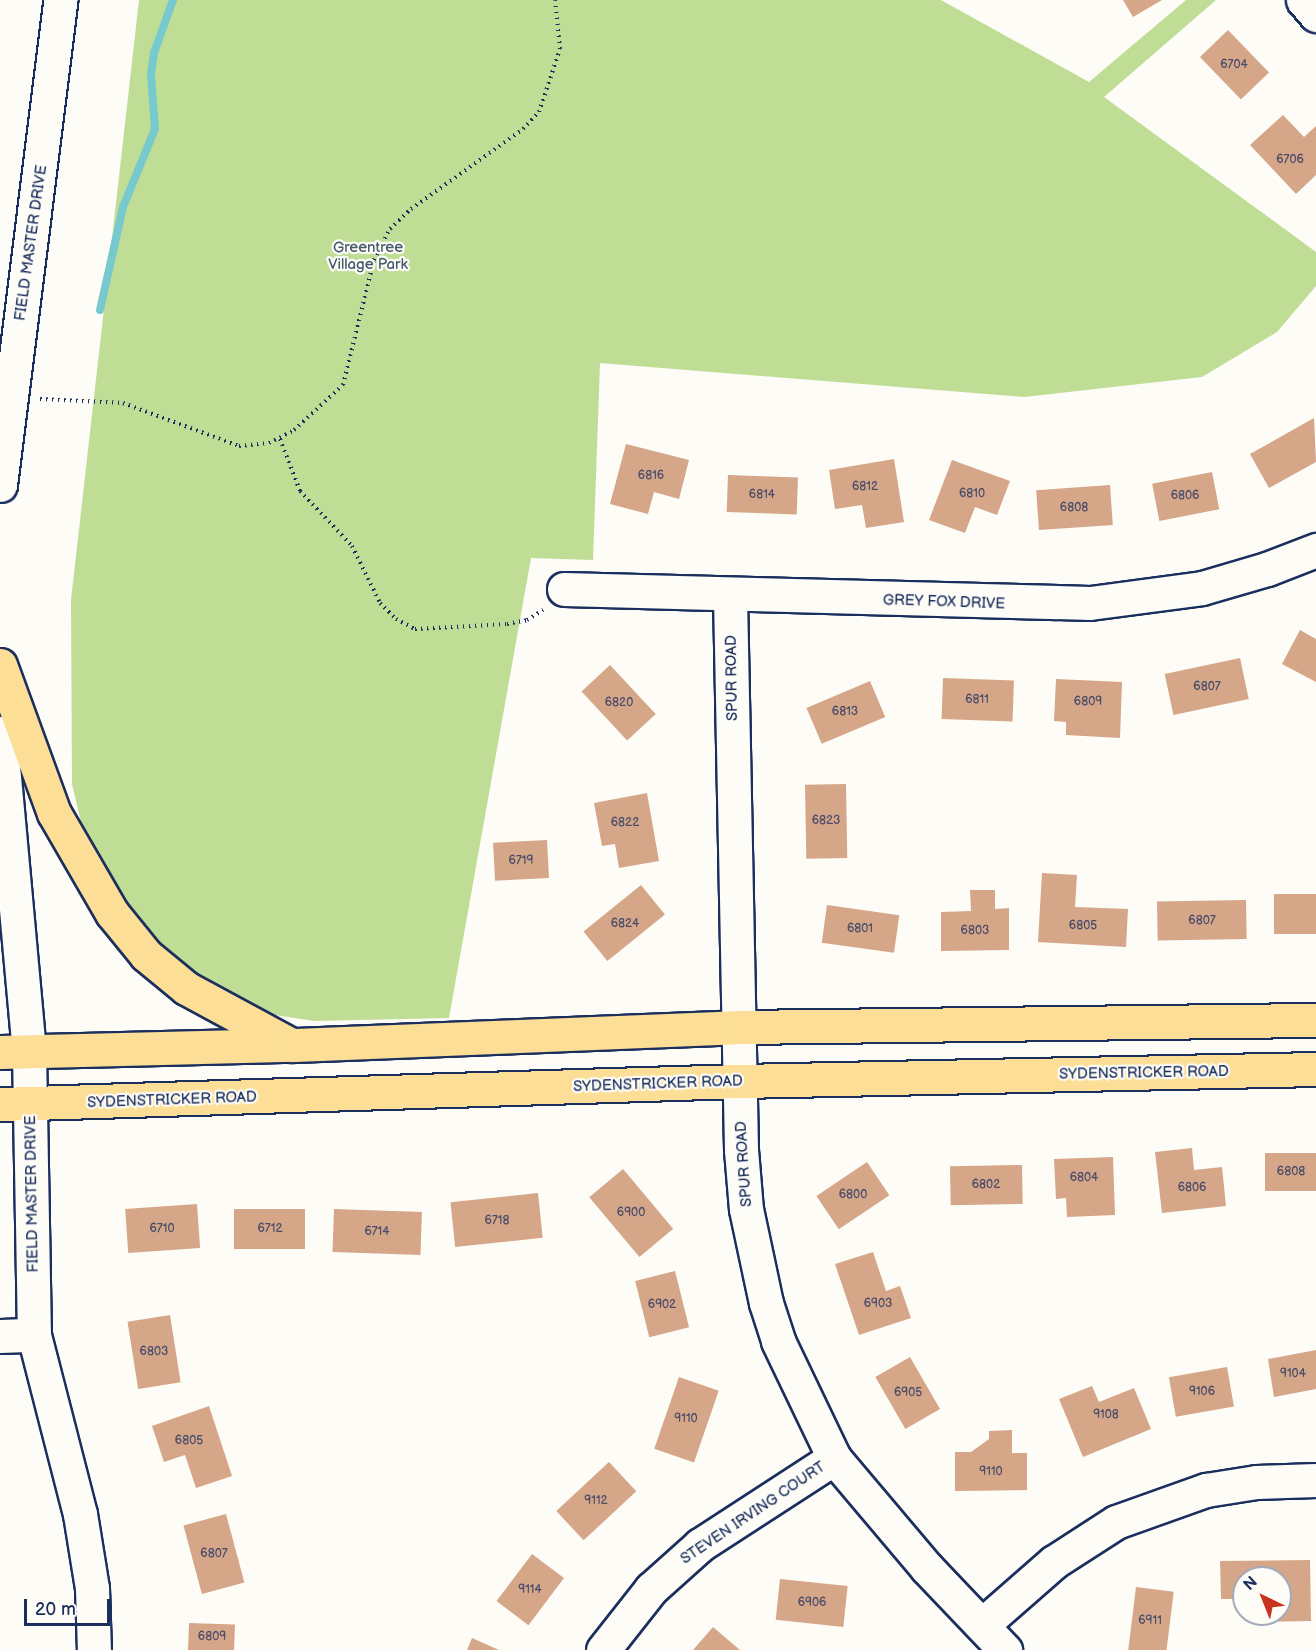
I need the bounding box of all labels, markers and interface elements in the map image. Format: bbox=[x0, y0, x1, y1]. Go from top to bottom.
house number: 6704 bbox=[1220, 58, 1248, 72]
house number: 6706 bbox=[1276, 153, 1304, 167]
street label: FIELD MASTER DRIVE bbox=[11, 164, 51, 322]
park label: Greentree Village Park bbox=[328, 238, 408, 273]
house number: 6816 bbox=[638, 469, 664, 483]
house number: 6812 bbox=[852, 480, 878, 494]
house number: 6810 bbox=[959, 487, 985, 501]
house number: 6814 bbox=[749, 488, 775, 502]
house number: 6806 bbox=[1171, 489, 1199, 503]
house number: 6808 bbox=[1060, 501, 1088, 515]
street label: GREY FOX DRIVE bbox=[882, 591, 1006, 613]
street label: SPUR ROAD bbox=[722, 635, 742, 721]
house number: 6807 bbox=[1193, 680, 1221, 694]
house number: 6811 bbox=[965, 693, 989, 707]
house number: 6809 bbox=[1074, 695, 1102, 709]
house number: 6820 bbox=[605, 696, 633, 710]
house number: 6813 bbox=[832, 705, 858, 719]
house number: 6823 bbox=[812, 814, 840, 828]
house number: 6822 bbox=[611, 816, 639, 830]
house number: 6719 bbox=[509, 854, 533, 868]
house number: 6807 bbox=[1188, 914, 1216, 928]
house number: 6824 bbox=[611, 917, 639, 931]
house number: 6805 bbox=[1069, 919, 1097, 933]
house number: 6801 bbox=[847, 922, 873, 936]
house number: 6803 bbox=[961, 924, 989, 938]
street label: SYDENSTRICKER ROAD bbox=[1059, 1063, 1229, 1083]
street label: SYDENSTRICKER ROAD bbox=[573, 1072, 743, 1096]
street label: SYDENSTRICKER ROAD bbox=[87, 1088, 257, 1112]
street label: FIELD MASTER DRIVE bbox=[22, 1115, 42, 1273]
street label: SPUR ROAD bbox=[732, 1121, 756, 1207]
house number: 6808 bbox=[1277, 1165, 1305, 1179]
house number: 6804 bbox=[1070, 1171, 1098, 1185]
house number: 6802 bbox=[972, 1178, 1000, 1192]
house number: 6806 bbox=[1178, 1181, 1206, 1195]
house number: 6800 bbox=[839, 1188, 867, 1202]
house number: 6900 bbox=[617, 1206, 645, 1220]
house number: 6718 bbox=[485, 1214, 509, 1228]
house number: 6710 bbox=[150, 1222, 174, 1236]
house number: 6712 bbox=[258, 1222, 282, 1236]
house number: 6714 bbox=[364, 1225, 390, 1239]
house number: 6903 bbox=[864, 1297, 892, 1311]
house number: 6902 bbox=[648, 1298, 676, 1312]
house number: 6803 bbox=[140, 1345, 168, 1359]
house number: 9104 bbox=[1280, 1367, 1306, 1381]
house number: 9106 bbox=[1189, 1385, 1215, 1399]
house number: 6905 bbox=[894, 1386, 922, 1400]
house number: 9108 bbox=[1093, 1408, 1119, 1422]
house number: 9110 bbox=[674, 1412, 698, 1426]
house number: 6805 bbox=[175, 1434, 203, 1448]
street label: STEVEN IRVING COURT bbox=[677, 1458, 829, 1568]
house number: 9110 bbox=[979, 1465, 1003, 1479]
house number: 9112 bbox=[584, 1494, 608, 1508]
house number: 6807 bbox=[200, 1547, 228, 1561]
north arrow bbox=[1232, 1566, 1292, 1626]
text: N bbox=[1240, 1573, 1262, 1595]
house number: 9114 bbox=[518, 1583, 542, 1597]
scale bar bbox=[27, 1587, 112, 1625]
house number: 6906 bbox=[798, 1596, 826, 1610]
text: 20 m bbox=[35, 1599, 76, 1620]
house number: 6911 bbox=[1138, 1614, 1162, 1628]
house number: 6809 bbox=[198, 1630, 226, 1644]

